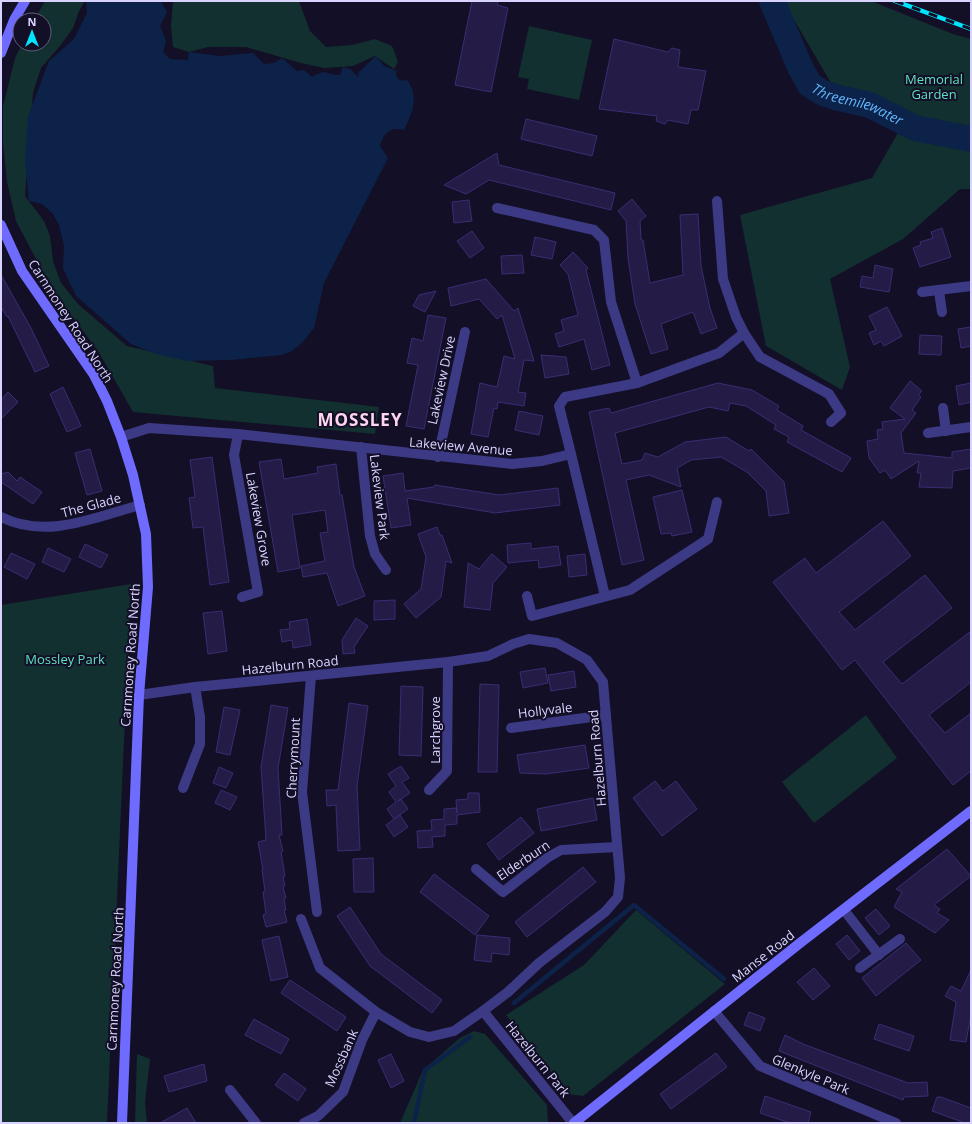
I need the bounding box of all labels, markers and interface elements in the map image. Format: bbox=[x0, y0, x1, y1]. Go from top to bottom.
north arrow bbox=[12, 12, 52, 52]
text: N bbox=[28, 14, 36, 29]
park label: Memorial Garden bbox=[905, 70, 963, 103]
water label: Threemilewater bbox=[808, 78, 907, 130]
street label: Carnmoney Road North bbox=[24, 256, 118, 386]
street label: Lakeview Drive bbox=[423, 334, 459, 426]
district label: MOSSLEY bbox=[317, 408, 403, 431]
street label: Lakeview Avenue bbox=[408, 433, 514, 459]
street label: Lakeview Park bbox=[366, 453, 394, 541]
street label: Lakeview Grove bbox=[242, 471, 276, 567]
street label: The Glade bbox=[59, 488, 123, 522]
street label: Carnmoney Road North bbox=[116, 583, 144, 727]
park label: Mossley Park bbox=[25, 650, 105, 668]
street label: Hazelburn Road bbox=[241, 651, 339, 679]
street label: Larchgrove bbox=[426, 696, 444, 764]
street label: Hollyvale bbox=[517, 698, 573, 722]
street label: Hazelburn Road bbox=[584, 709, 610, 807]
street label: Cherrymount bbox=[282, 717, 304, 799]
street label: Elderburn bbox=[493, 836, 553, 884]
street label: Carnmoney Road North bbox=[102, 907, 128, 1051]
street label: Manse Road bbox=[728, 926, 798, 986]
street label: Hazelburn Park bbox=[502, 1017, 574, 1101]
street label: Mossbank bbox=[320, 1026, 362, 1090]
street label: Glenkyle Park bbox=[770, 1050, 853, 1098]

